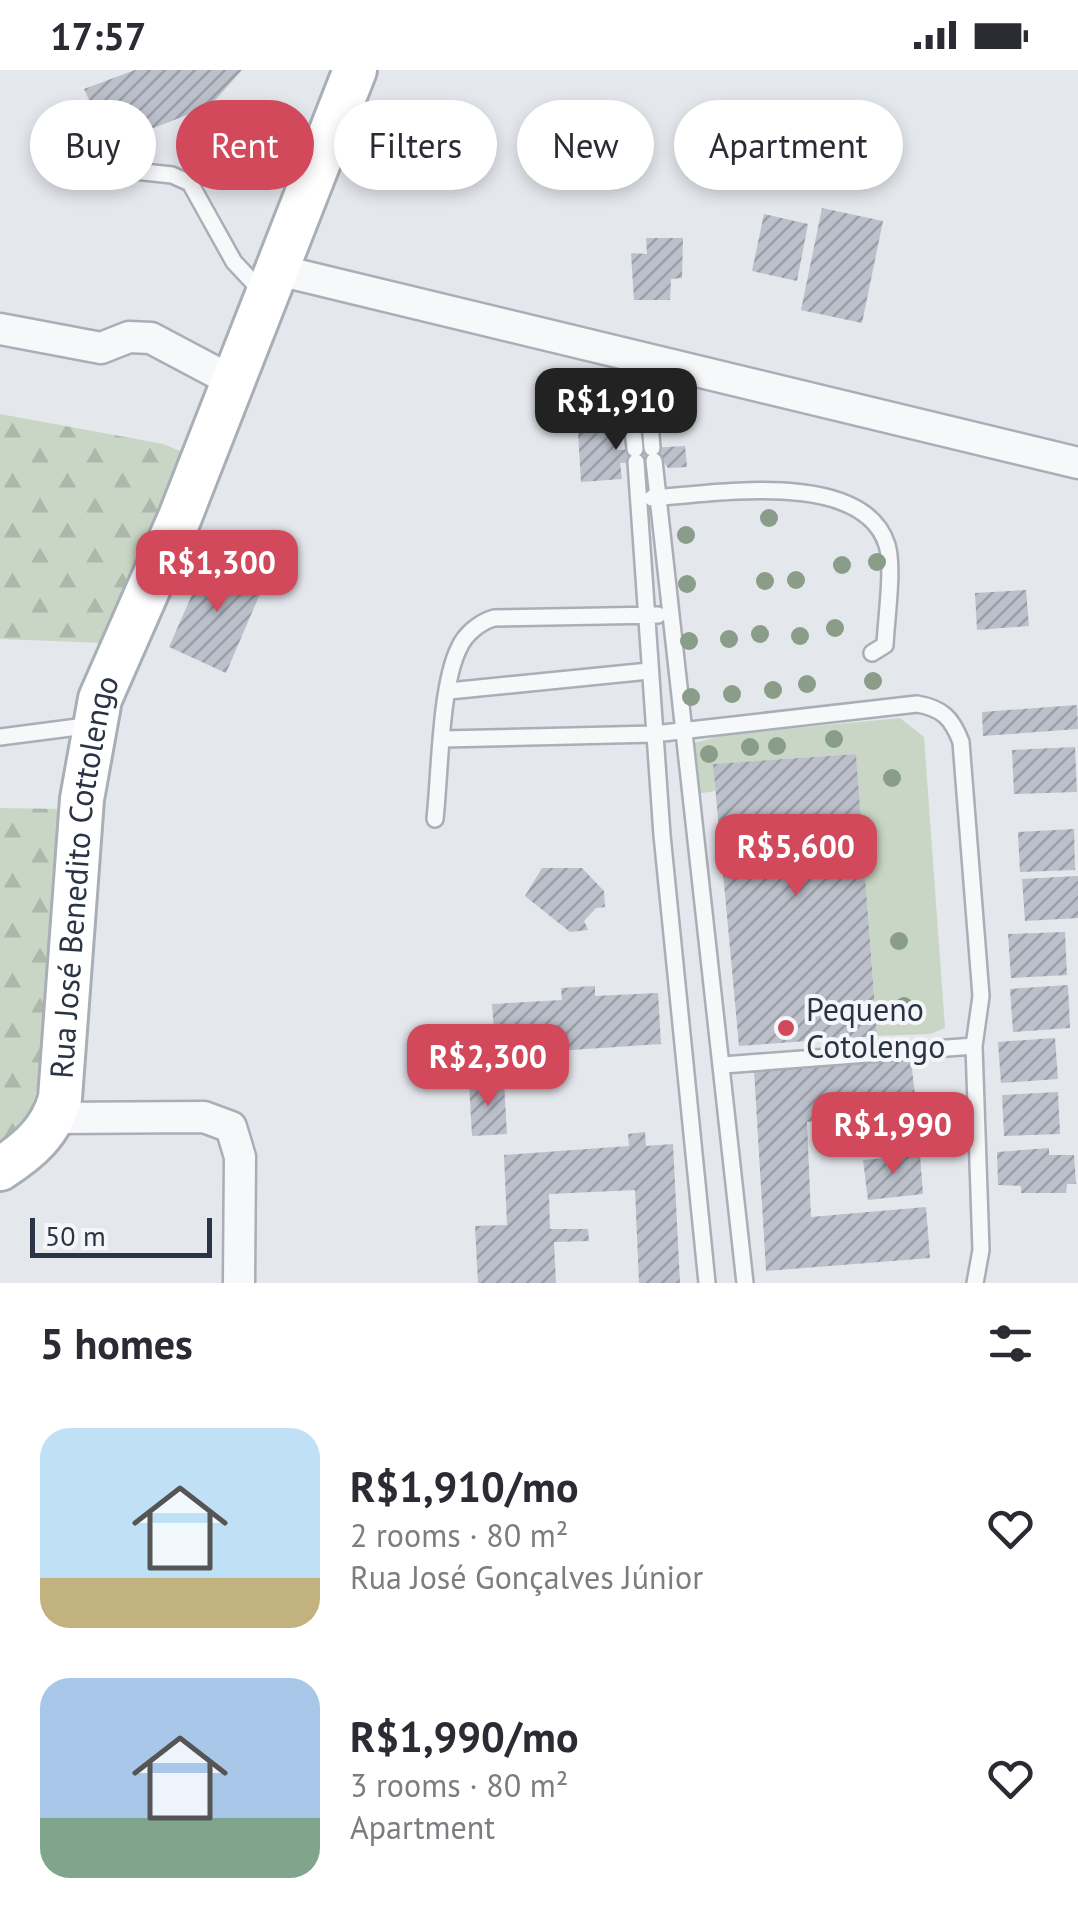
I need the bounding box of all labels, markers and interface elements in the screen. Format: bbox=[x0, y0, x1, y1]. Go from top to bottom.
text: 17:57 bbox=[50, 11, 146, 60]
chip: Buy bbox=[30, 100, 156, 190]
chip: Rent bbox=[176, 100, 314, 190]
chip: Filters bbox=[334, 100, 497, 190]
chip: New bbox=[517, 100, 654, 190]
chip: Apartment bbox=[674, 100, 903, 190]
pin: R$1,910 bbox=[524, 368, 708, 453]
text: R$1,910 bbox=[557, 379, 675, 421]
pin: R$1,300 bbox=[125, 530, 309, 615]
text: R$1,300 bbox=[158, 541, 276, 583]
street label: Rua José Benedito Cottolengo bbox=[39, 668, 128, 1080]
pin: R$5,600 bbox=[704, 814, 888, 899]
text: R$5,600 bbox=[737, 825, 855, 867]
place label: Pequeno Cotolengo bbox=[806, 988, 945, 1067]
marker: Pequeno Cotolengo bbox=[775, 1017, 797, 1039]
pin: R$2,300 bbox=[396, 1024, 580, 1109]
text: R$2,300 bbox=[429, 1035, 547, 1077]
pin: R$1,990 bbox=[801, 1092, 985, 1177]
text: R$1,990 bbox=[834, 1103, 952, 1145]
scale bar bbox=[30, 1213, 212, 1258]
text: 50 m bbox=[45, 1217, 106, 1254]
text: 5 homes bbox=[40, 1316, 193, 1371]
icon: filters bbox=[983, 1316, 1038, 1371]
text: R$1,910/mo bbox=[350, 1459, 578, 1514]
icon: home bbox=[120, 1468, 240, 1588]
icon: heart bbox=[983, 1501, 1038, 1556]
text: 2 rooms · 80 m² bbox=[350, 1514, 568, 1556]
text: Rua José Gonçalves Júnior bbox=[350, 1556, 703, 1598]
text: R$1,990/mo bbox=[350, 1709, 578, 1764]
icon: home bbox=[120, 1718, 240, 1838]
icon: heart bbox=[983, 1751, 1038, 1806]
text: 3 rooms · 80 m² bbox=[350, 1764, 568, 1806]
text: Apartment bbox=[350, 1806, 495, 1848]

